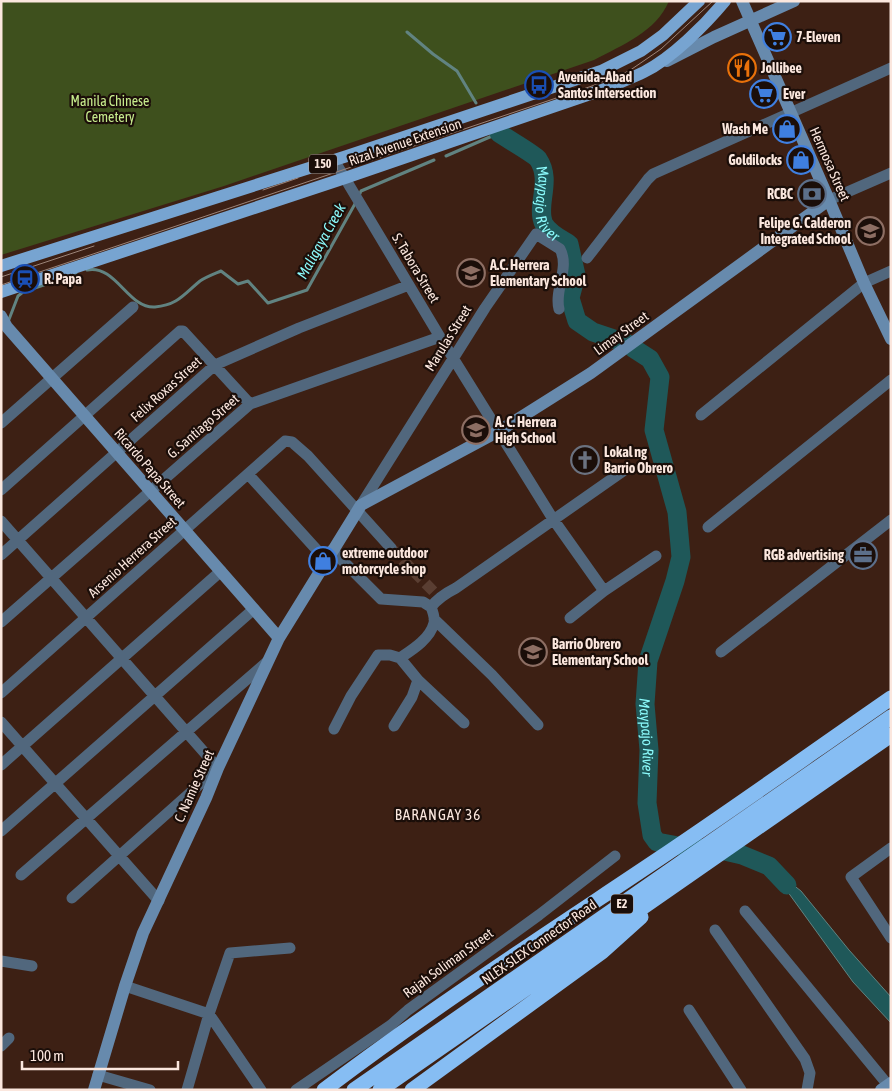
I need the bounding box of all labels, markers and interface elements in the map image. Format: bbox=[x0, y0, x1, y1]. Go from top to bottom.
supermarket icon: 7-Eleven bbox=[762, 22, 792, 52]
place label: 7-Eleven bbox=[796, 29, 841, 45]
restaurant icon: Jollibee bbox=[727, 53, 757, 83]
place label: Jollibee bbox=[760, 60, 802, 76]
place label: Avenida–Abad Santos Intersection bbox=[557, 69, 656, 101]
bus stop icon: Avenida–Abad Santos Intersection bbox=[524, 70, 554, 100]
supermarket icon: Ever bbox=[749, 79, 779, 109]
place label: Ever bbox=[783, 86, 806, 102]
park label: Manila Chinese Cemetery bbox=[71, 93, 149, 125]
shop icon: Wash Me bbox=[772, 114, 802, 144]
street label: Rizal Avenue Extension bbox=[346, 115, 464, 169]
place label: Wash Me bbox=[721, 121, 768, 137]
street label: Hermosa Street bbox=[807, 124, 853, 204]
shop icon: Goldilocks bbox=[786, 145, 816, 175]
place label: Goldilocks bbox=[728, 152, 782, 168]
road number: 150 bbox=[309, 154, 337, 173]
water label: Maypajo River bbox=[533, 164, 563, 245]
bank icon: RCBC bbox=[797, 179, 827, 209]
place label: RCBC bbox=[767, 186, 794, 202]
water label: Maligaya Creek bbox=[293, 200, 349, 282]
place label: Felipe G. Calderon Integrated School bbox=[759, 215, 851, 247]
school or university icon: Felipe G. Calderon Integrated School bbox=[855, 216, 885, 246]
street label: S. Tabora Street bbox=[389, 230, 443, 306]
place label: A.C. Herrera Elementary School bbox=[489, 257, 586, 289]
school or university icon: A.C. Herrera Elementary School bbox=[456, 258, 486, 288]
station icon: R. Papa bbox=[10, 264, 40, 294]
place label: R. Papa bbox=[44, 271, 82, 287]
street label: Marulas Street bbox=[421, 302, 475, 374]
street label: Limay Street bbox=[591, 308, 651, 358]
street label: Felix Roxas Street bbox=[127, 353, 205, 425]
street label: G. Santiago Street bbox=[164, 391, 242, 461]
place label: A. C. Herrera High School bbox=[494, 414, 557, 446]
school or university icon: A. C. Herrera High School bbox=[461, 415, 491, 445]
street label: Ricardo Papa Street bbox=[111, 425, 189, 511]
place label: Lokal ng Barrio Obrero bbox=[604, 444, 674, 476]
church icon: Lokal ng Barrio Obrero bbox=[570, 445, 600, 475]
street label: Arsenio Herrera Street bbox=[85, 513, 179, 601]
office icon: RGB advertising bbox=[848, 540, 878, 570]
place label: extreme outdoor motorcycle shop bbox=[342, 545, 429, 577]
shop icon: extreme outdoor motorcycle shop bbox=[308, 546, 338, 576]
place label: RGB advertising bbox=[764, 547, 845, 563]
place label: Barrio Obrero Elementary School bbox=[552, 636, 648, 668]
school or university icon: Barrio Obrero Elementary School bbox=[518, 637, 548, 667]
water label: Maypajo River bbox=[636, 698, 658, 777]
street label: C. Namie Street bbox=[171, 747, 217, 825]
district label: BARANGAY 36 bbox=[395, 806, 481, 823]
road number: E2 bbox=[611, 894, 633, 914]
street label: NLEX-SLEX Connector Road bbox=[479, 896, 599, 988]
street label: Rajah Soliman Street bbox=[400, 925, 496, 1001]
scale bar bbox=[22, 1038, 179, 1070]
text: 100 m bbox=[30, 1047, 64, 1064]

